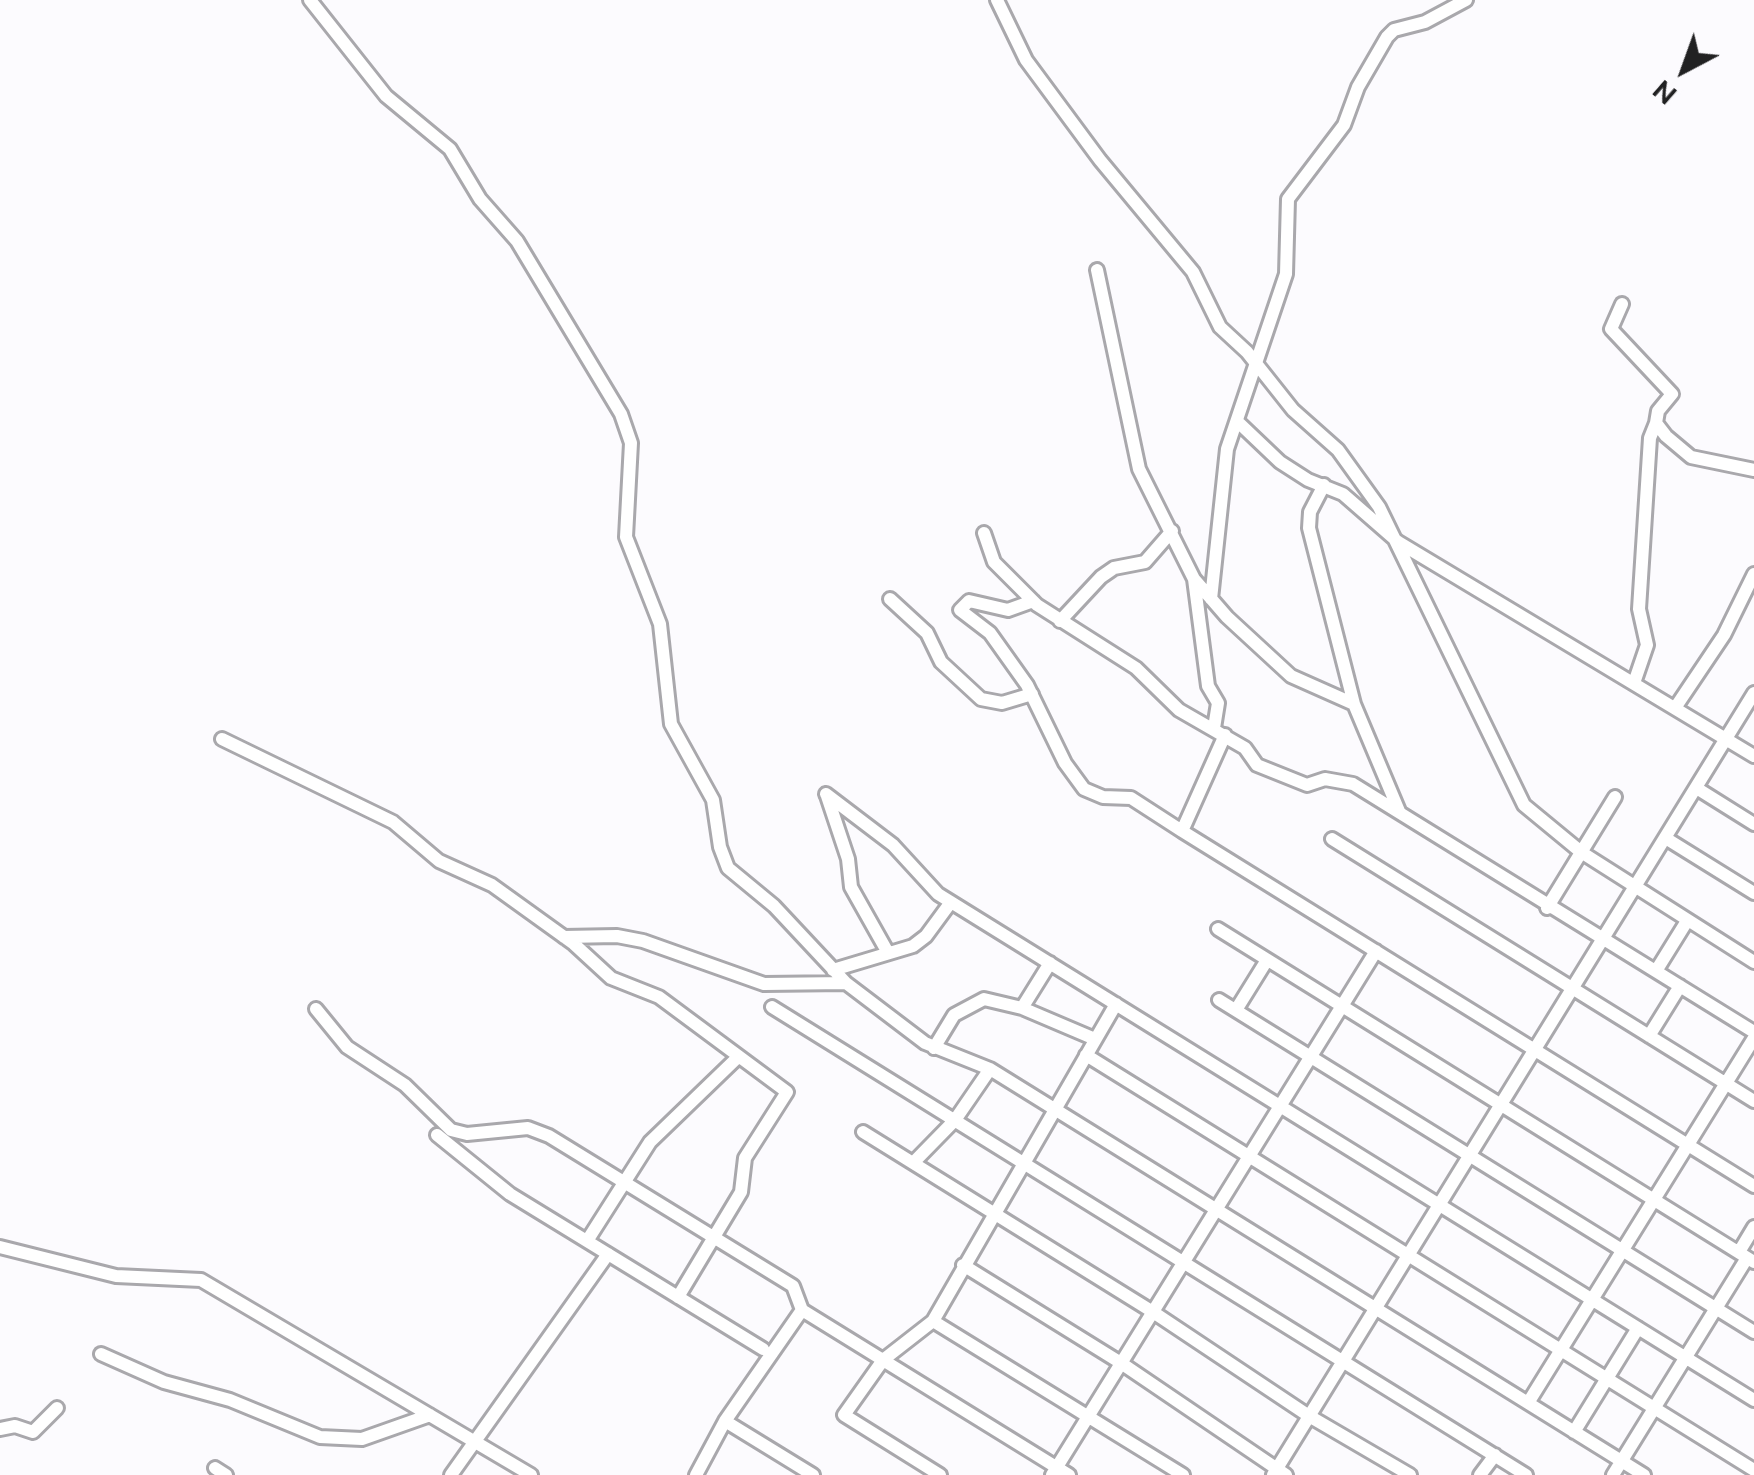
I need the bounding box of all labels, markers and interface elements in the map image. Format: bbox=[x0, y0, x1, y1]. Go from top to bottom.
north arrow bbox=[1634, 20, 1734, 120]
text: N bbox=[1646, 74, 1682, 112]

